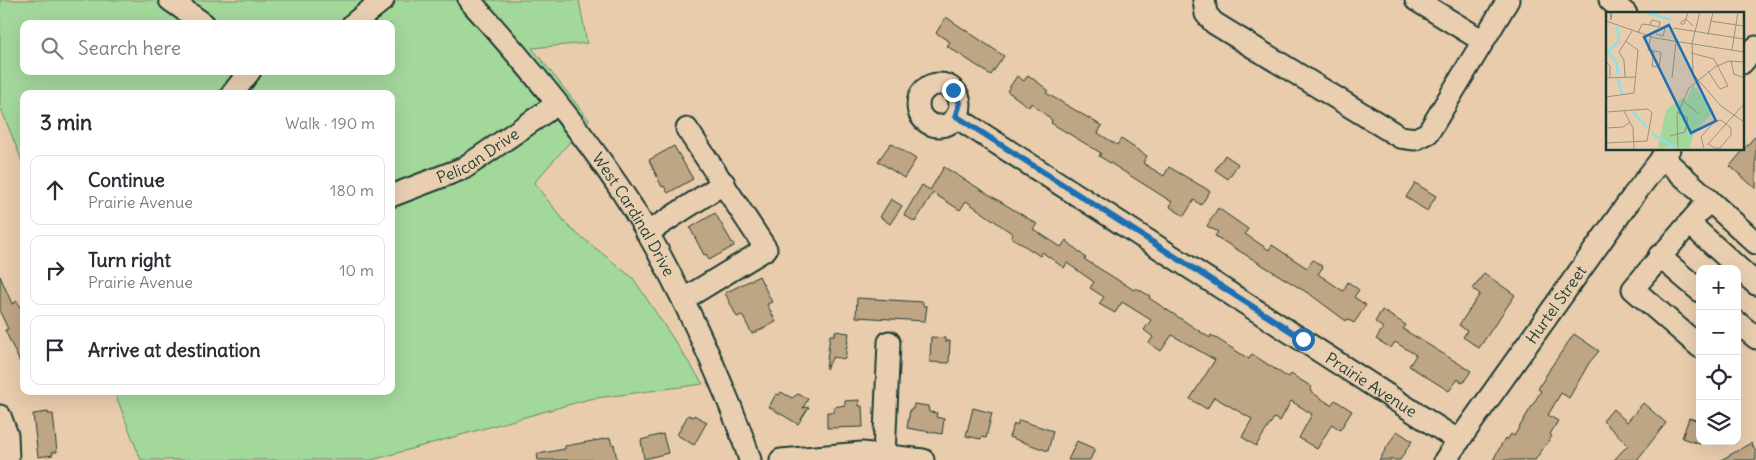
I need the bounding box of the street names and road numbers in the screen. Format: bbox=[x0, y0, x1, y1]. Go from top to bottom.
street label: Pelican Drive bbox=[434, 123, 523, 188]
street label: West Cardinal Drive bbox=[588, 149, 679, 280]
street label: Hurtel Street bbox=[1521, 261, 1591, 347]
street label: Prairie Avenue bbox=[1322, 348, 1421, 421]

